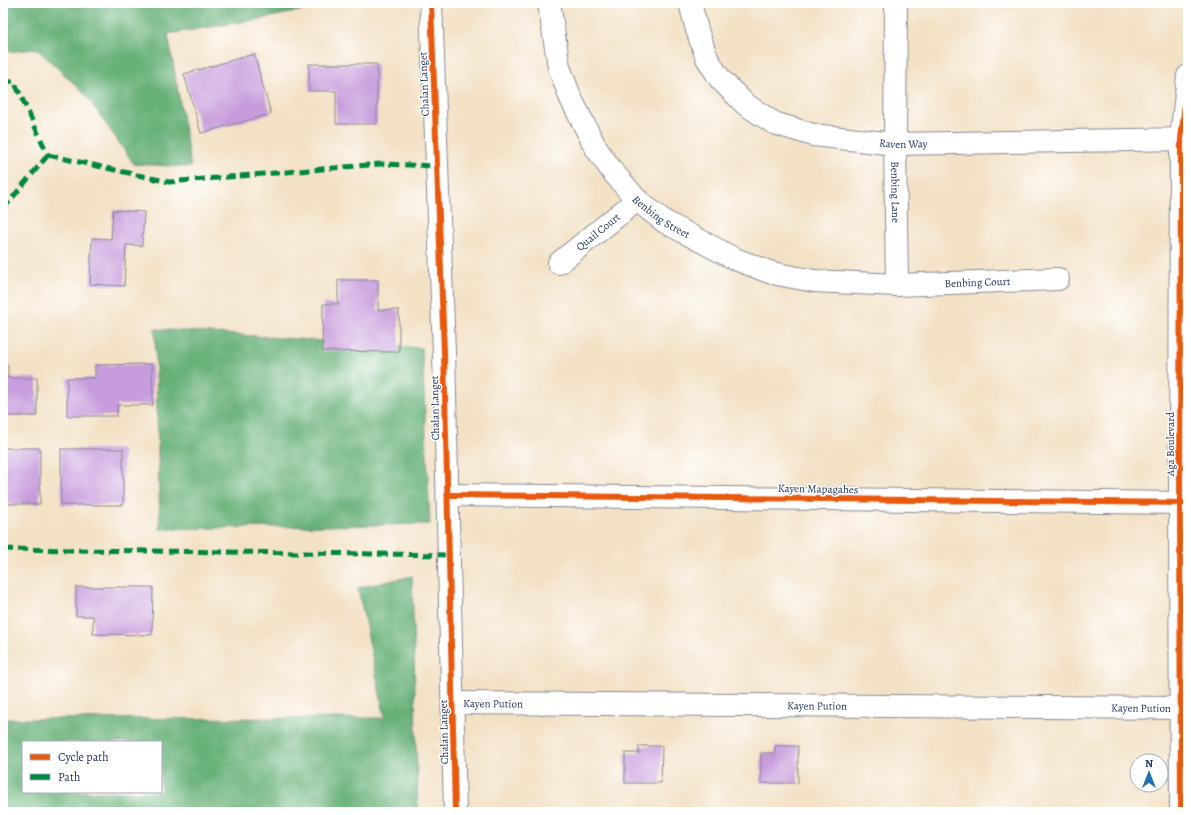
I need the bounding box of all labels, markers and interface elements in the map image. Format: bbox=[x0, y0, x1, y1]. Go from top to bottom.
street label: Chalan Langet bbox=[415, 51, 433, 117]
street label: Raven Way bbox=[878, 135, 928, 152]
street label: Benbing Lane bbox=[888, 161, 904, 223]
street label: Benbing Street bbox=[629, 192, 693, 242]
street label: Quail Court bbox=[573, 209, 623, 254]
street label: Benbing Court bbox=[944, 273, 1011, 291]
street label: Chalan Langet bbox=[427, 375, 443, 440]
street label: Aga Boulevard bbox=[1163, 412, 1178, 477]
street label: Kayen Mapagahes bbox=[778, 481, 858, 497]
street label: Kayen Pution bbox=[463, 696, 523, 711]
street label: Kayen Pution bbox=[787, 698, 847, 713]
street label: Chalan Langet bbox=[436, 699, 452, 764]
street label: Kayen Pution bbox=[1111, 700, 1171, 715]
legend bbox=[22, 741, 162, 793]
text: Cycle path bbox=[58, 749, 109, 765]
north arrow bbox=[1129, 753, 1169, 793]
text: N bbox=[1145, 756, 1153, 771]
text: Path bbox=[58, 769, 81, 785]

